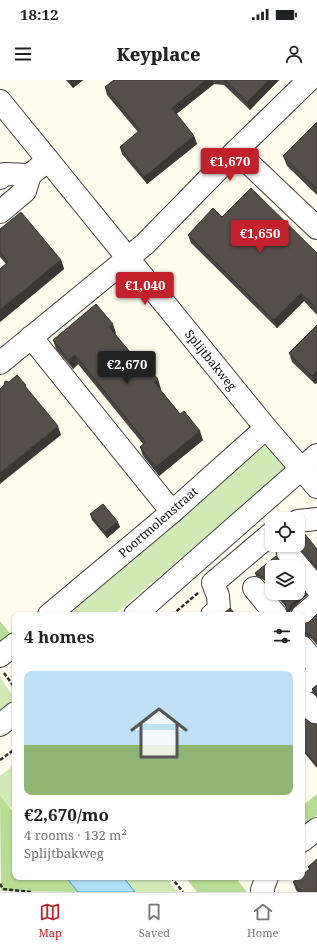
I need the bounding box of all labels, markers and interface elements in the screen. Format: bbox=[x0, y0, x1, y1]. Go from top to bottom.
text: 18:12 bbox=[20, 4, 58, 24]
text: Keyplace bbox=[116, 42, 201, 66]
icon: menu bbox=[12, 43, 34, 65]
icon: person bbox=[283, 43, 305, 65]
pin: €1,670 bbox=[197, 148, 263, 182]
text: €1,670 bbox=[210, 152, 250, 170]
pin: €1,650 bbox=[227, 220, 293, 254]
text: €1,650 bbox=[240, 224, 280, 242]
pin: €1,040 bbox=[112, 272, 178, 306]
text: €1,040 bbox=[125, 276, 165, 294]
street label: Splijtbakweg bbox=[181, 326, 241, 394]
pin: €2,670 bbox=[94, 351, 160, 385]
text: €2,670 bbox=[107, 355, 147, 373]
street label: Poortmolenstraat bbox=[115, 483, 201, 561]
map controls bbox=[265, 512, 305, 600]
button: locate bbox=[265, 512, 305, 552]
button: layers bbox=[265, 560, 305, 600]
text: 4 homes bbox=[24, 625, 94, 648]
icon: filters bbox=[271, 625, 293, 647]
icon: home bbox=[123, 697, 195, 769]
text: €2,670/mo bbox=[24, 803, 109, 826]
text: 4 rooms · 132 m² bbox=[24, 826, 127, 844]
text: Splijtbakweg bbox=[24, 844, 104, 862]
tab: Map bbox=[39, 901, 62, 940]
tab: Saved bbox=[139, 901, 170, 940]
tab: Home bbox=[247, 901, 278, 940]

